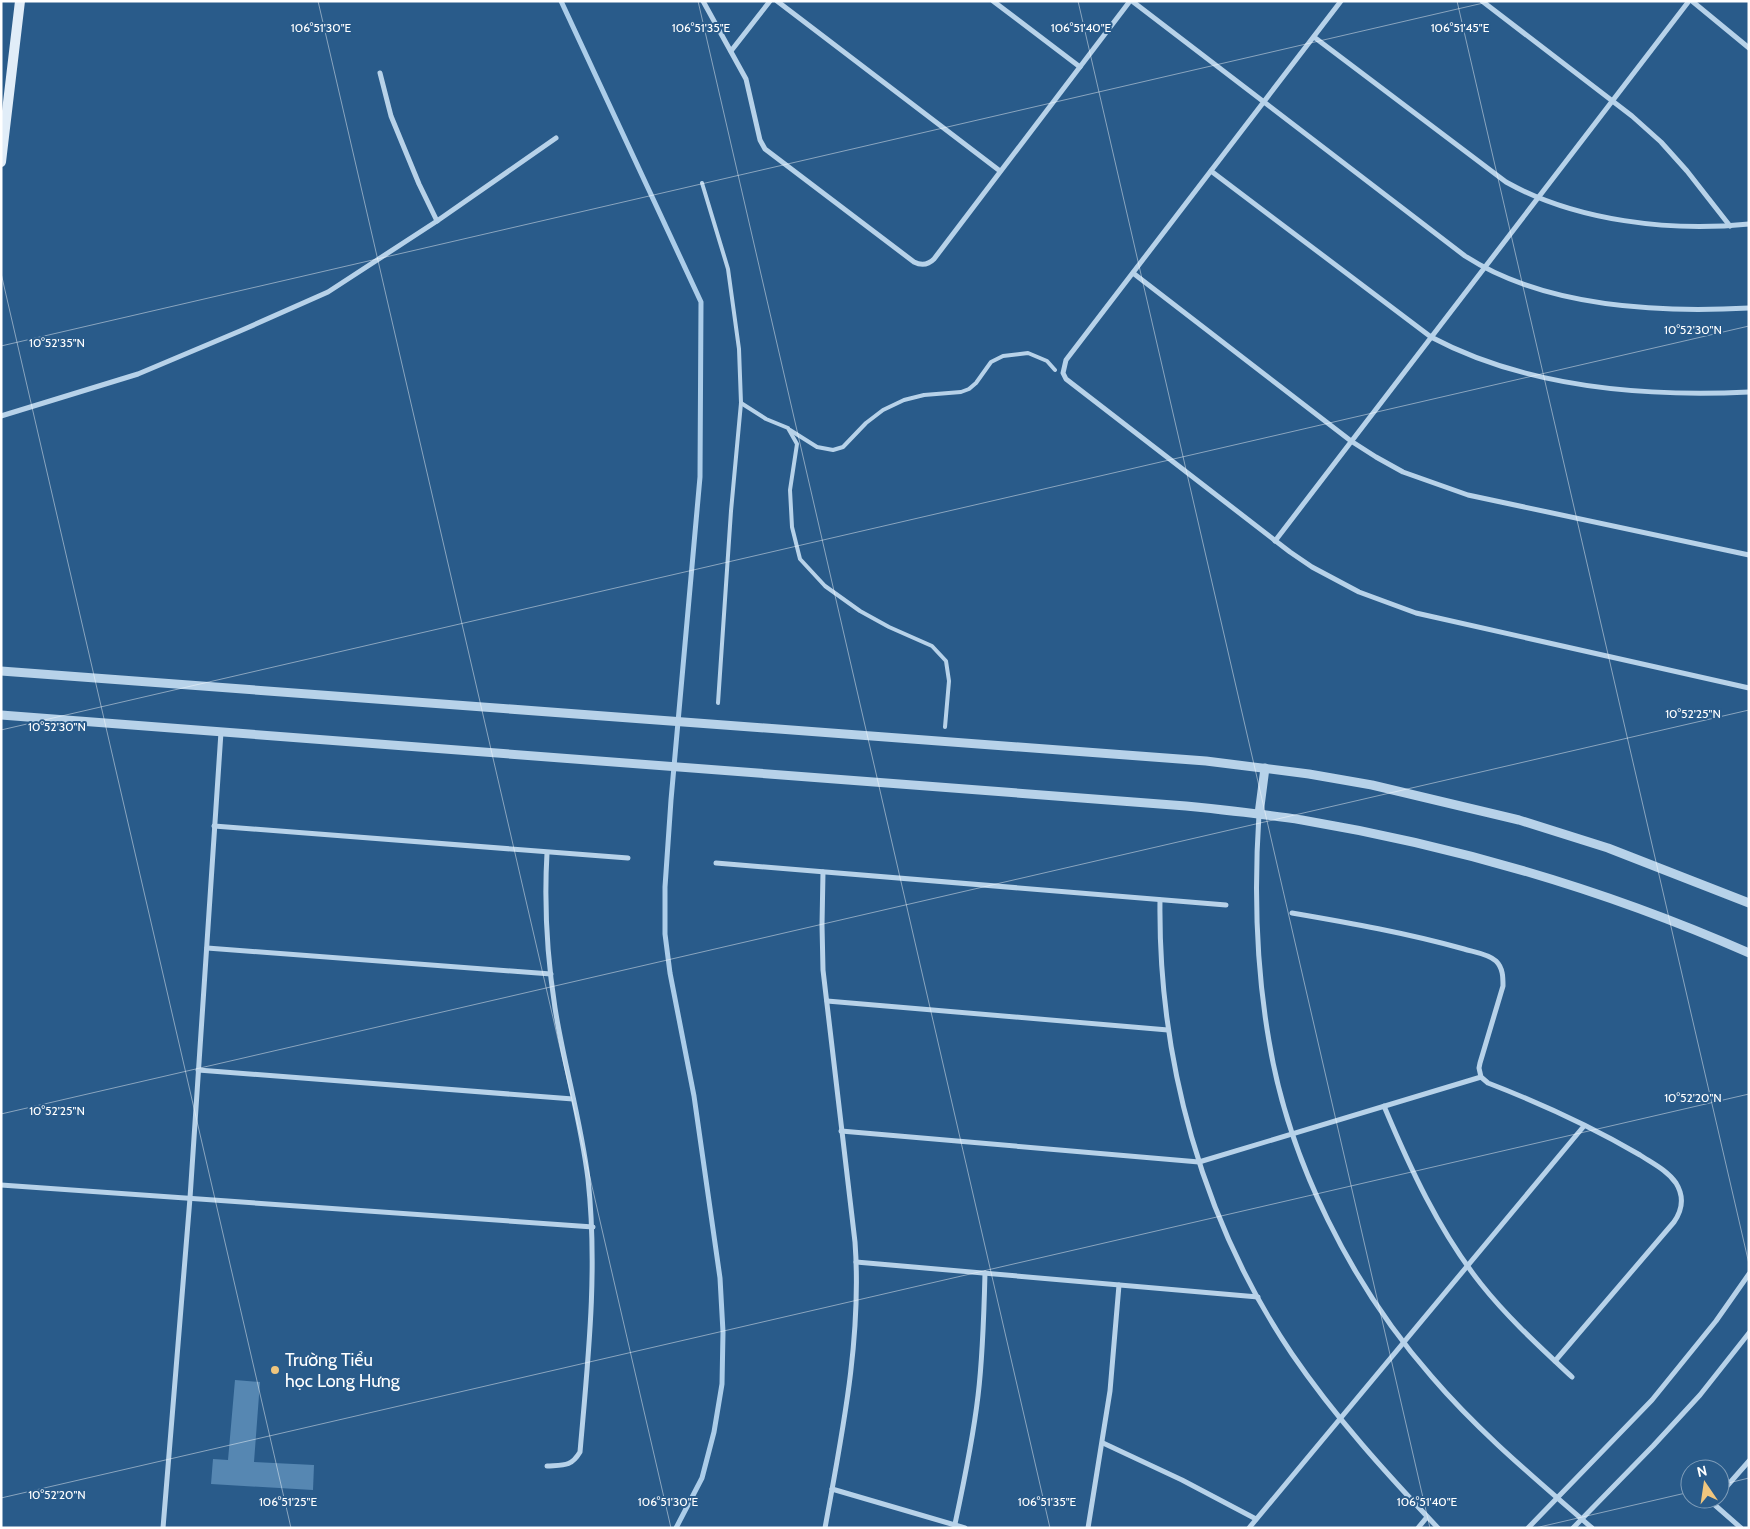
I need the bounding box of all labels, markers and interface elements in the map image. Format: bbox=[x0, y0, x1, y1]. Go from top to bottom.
text: 106°51'30"E bbox=[291, 20, 352, 35]
text: 106°51'35"E bbox=[672, 20, 731, 35]
text: 106°51'40"E bbox=[1051, 20, 1112, 35]
text: 106°51'45"E bbox=[1431, 20, 1490, 35]
text: 10°52'30"N bbox=[1664, 322, 1722, 337]
text: 10°52'35"N bbox=[29, 335, 85, 350]
text: 10°52'25"N bbox=[1665, 706, 1721, 721]
text: 10°52'30"N bbox=[28, 719, 86, 734]
text: 10°52'20"N bbox=[1664, 1090, 1722, 1105]
text: 10°52'25"N bbox=[29, 1103, 85, 1118]
place label: Trường Tiểu học Long Hưng bbox=[285, 1349, 401, 1392]
marker: Trường Tiểu học Long Hưng bbox=[269, 1364, 281, 1376]
north arrow bbox=[1680, 1459, 1730, 1509]
text: N bbox=[1695, 1461, 1709, 1481]
text: 10°52'20"N bbox=[28, 1487, 86, 1502]
text: 106°51'25"E bbox=[259, 1494, 317, 1509]
text: 106°51'30"E bbox=[638, 1494, 699, 1509]
text: 106°51'35"E bbox=[1018, 1494, 1077, 1509]
text: 106°51'40"E bbox=[1397, 1494, 1458, 1509]

